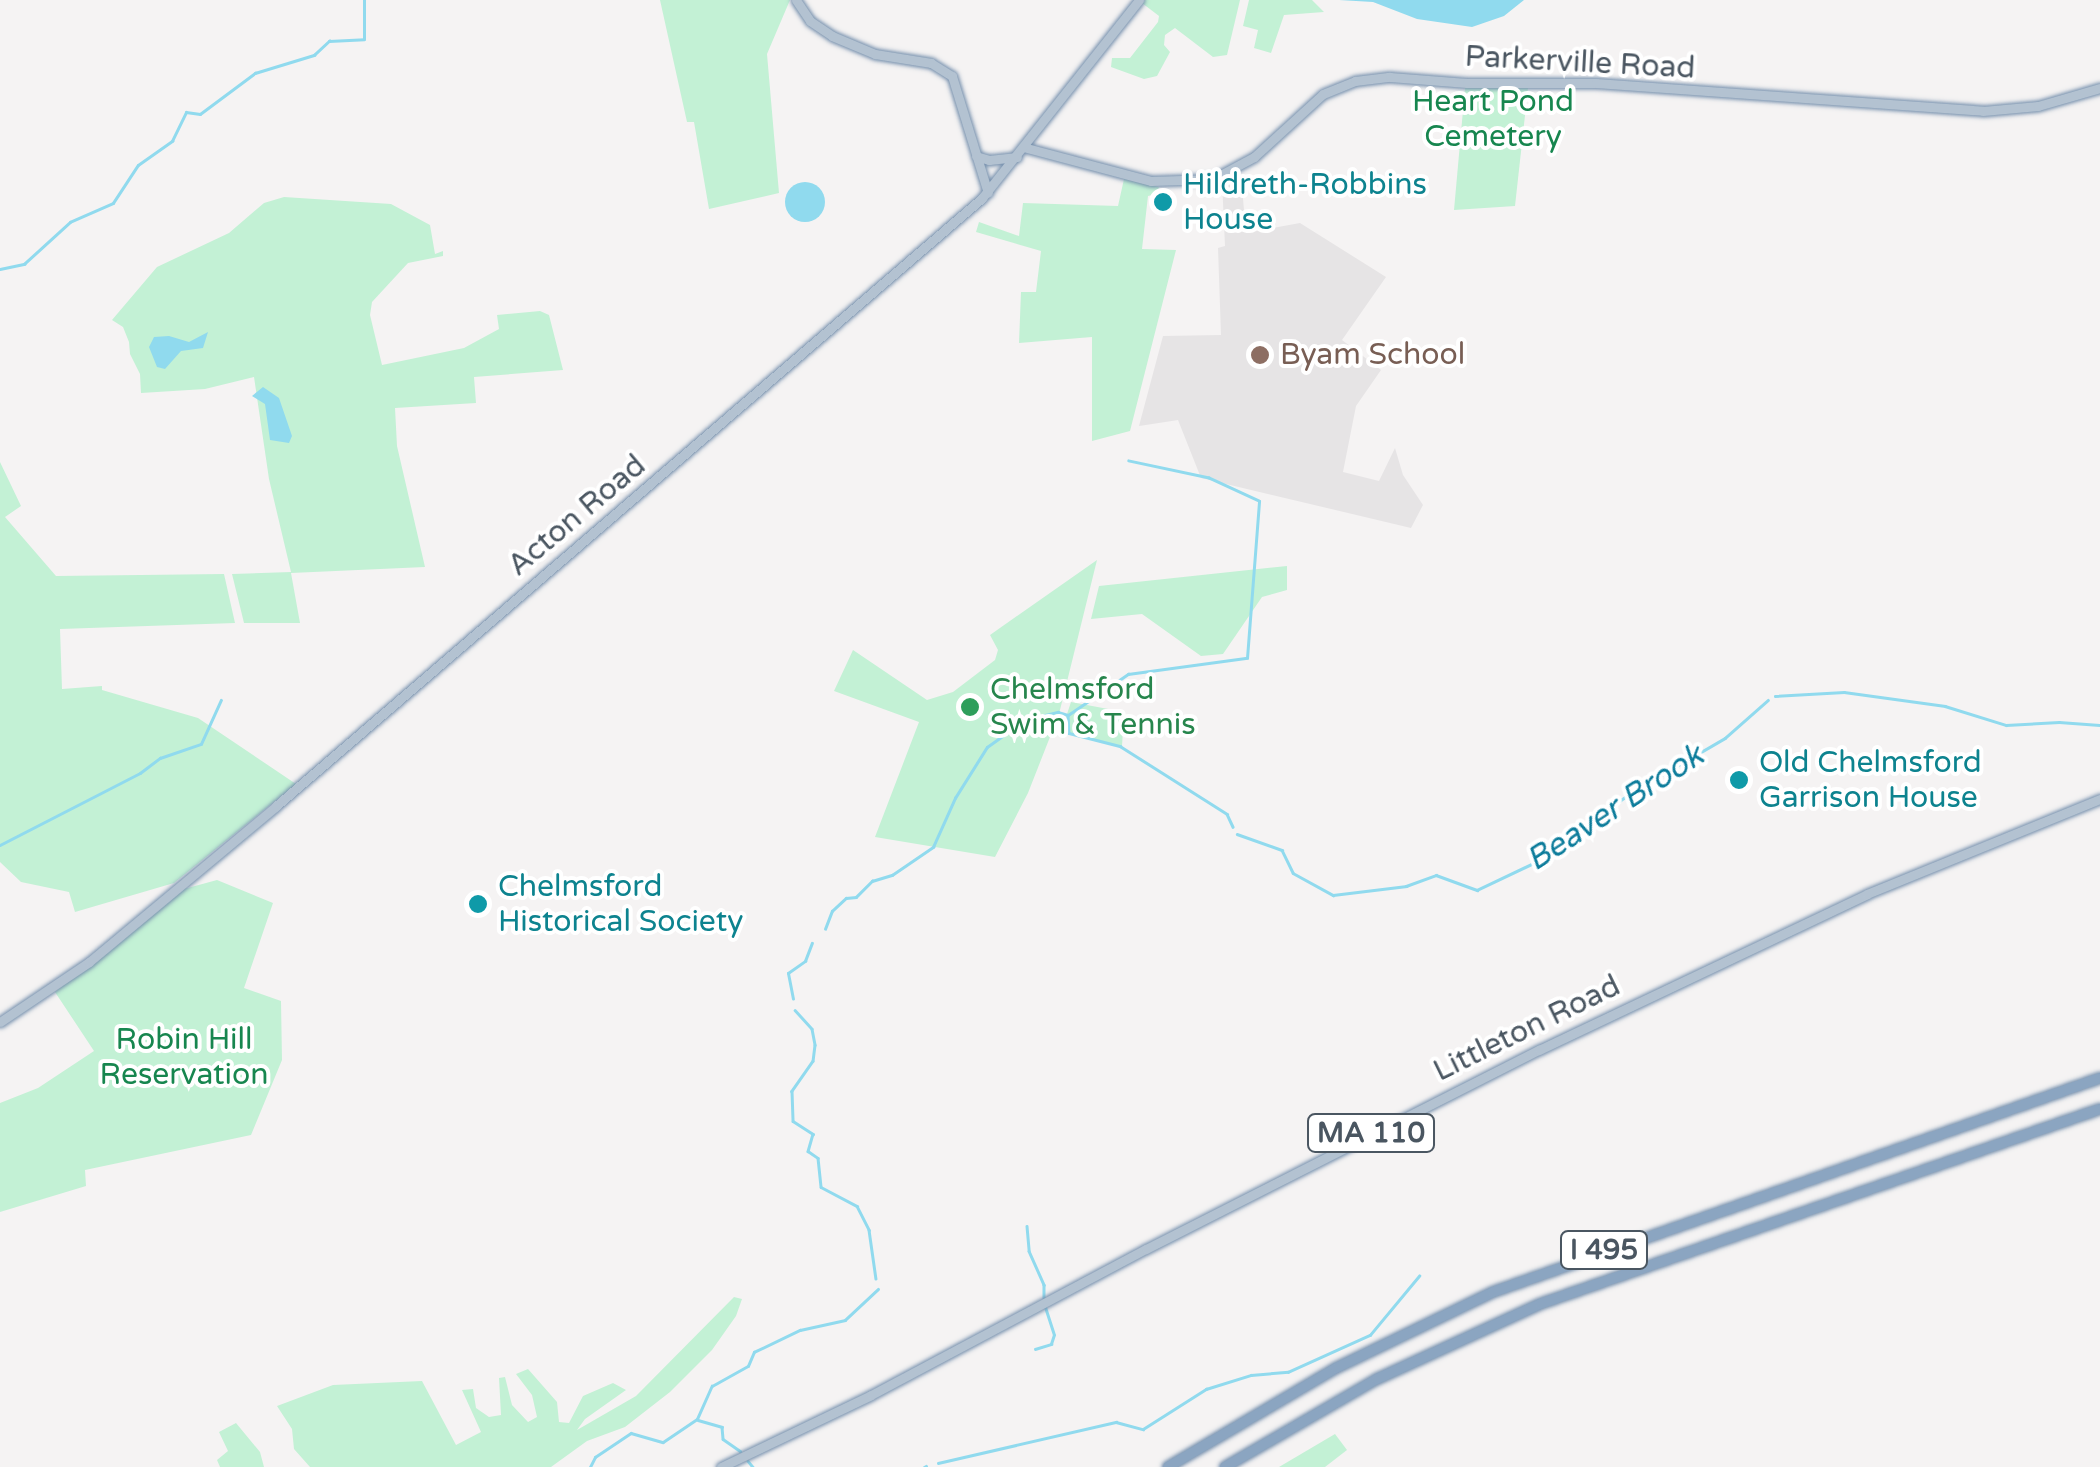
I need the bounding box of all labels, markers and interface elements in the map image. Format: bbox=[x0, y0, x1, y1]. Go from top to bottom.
street label: Parkerville Road bbox=[1464, 39, 1696, 87]
park label: Heart Pond Cemetery bbox=[1412, 84, 1574, 154]
place label: Hildreth-Robbins House bbox=[1183, 167, 1427, 238]
marker: Hildreth-Robbins House bbox=[1152, 191, 1174, 213]
place label: Byam School bbox=[1280, 337, 1465, 373]
marker: Byam School bbox=[1249, 344, 1271, 366]
street label: Acton Road bbox=[501, 448, 653, 584]
place label: Chelmsford Swim & Tennis bbox=[990, 672, 1196, 742]
marker: Chelmsford Swim & Tennis bbox=[959, 696, 981, 718]
water label: Beaver Brook bbox=[1519, 737, 1711, 879]
place label: Old Chelmsford Garrison House bbox=[1759, 745, 1982, 816]
marker: Old Chelmsford Garrison House bbox=[1728, 769, 1750, 791]
place label: Chelmsford Historical Society bbox=[498, 869, 743, 940]
marker: Chelmsford Historical Society bbox=[467, 893, 489, 915]
street label: Littleton Road bbox=[1428, 968, 1626, 1090]
park label: Robin Hill Reservation bbox=[100, 1022, 268, 1092]
road number: MA 110 bbox=[1306, 1110, 1436, 1156]
road number: I 495 bbox=[1559, 1227, 1649, 1273]

